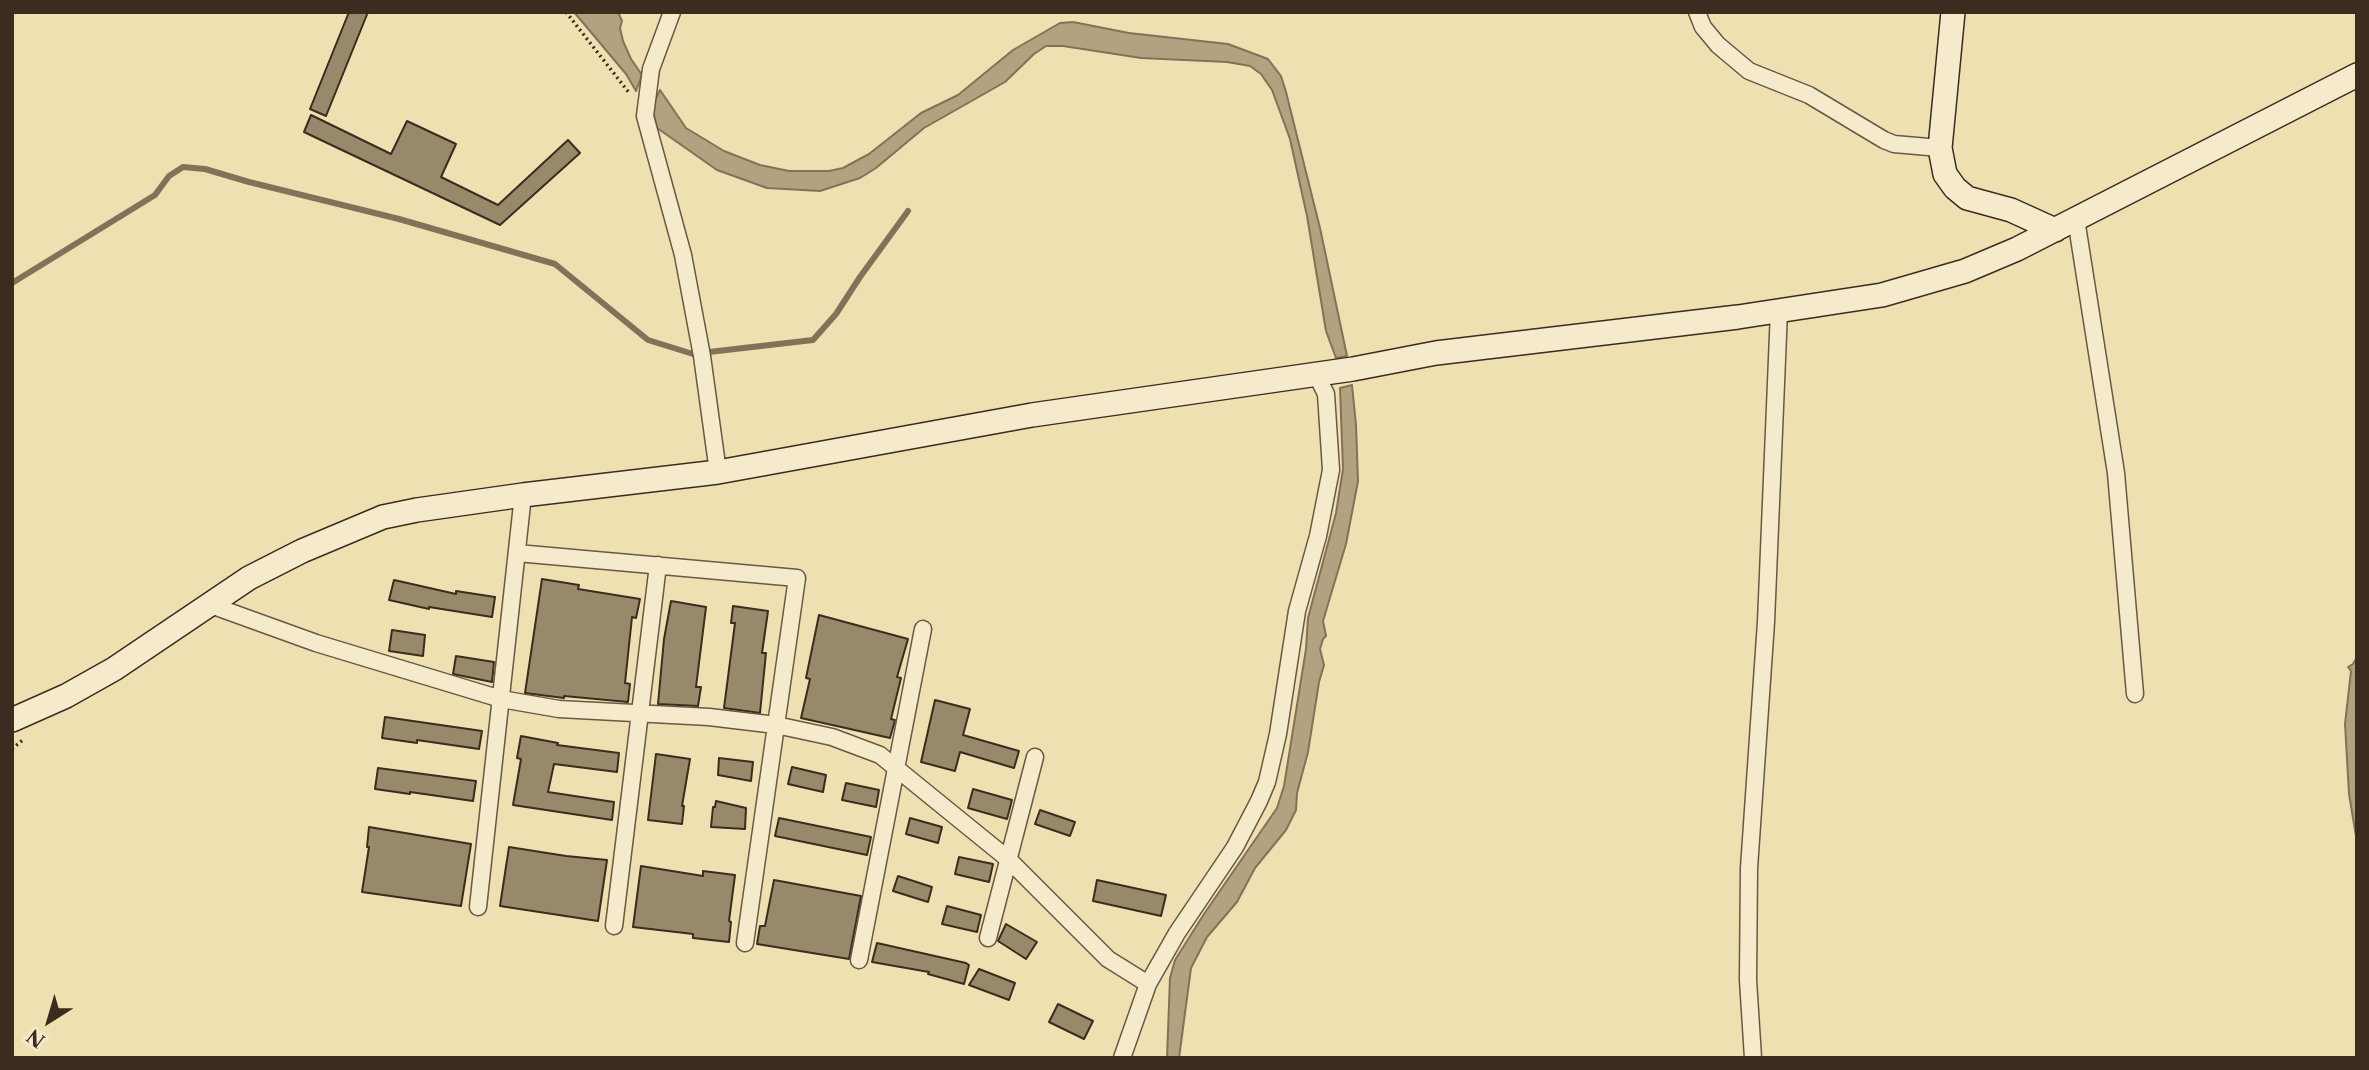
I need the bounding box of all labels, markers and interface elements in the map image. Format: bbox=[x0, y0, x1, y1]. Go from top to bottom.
north arrow bbox=[14, 986, 84, 1056]
text: N bbox=[23, 1024, 50, 1052]

